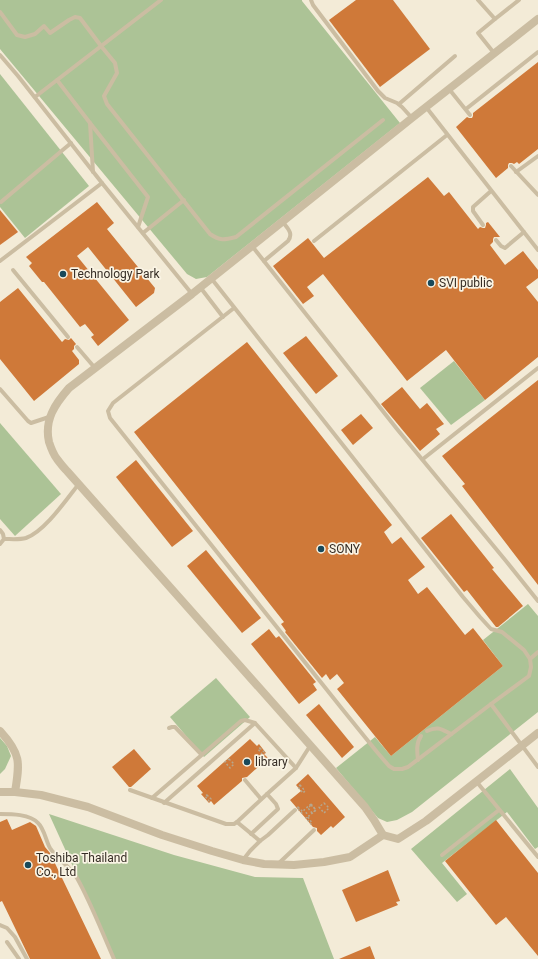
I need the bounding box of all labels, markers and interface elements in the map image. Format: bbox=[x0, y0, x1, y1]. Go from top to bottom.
place label: Technology Park bbox=[71, 267, 161, 281]
marker: Technology Park bbox=[58, 269, 68, 279]
place label: SVI public bbox=[439, 276, 492, 290]
marker: SVI public bbox=[426, 278, 436, 288]
place label: SONY bbox=[329, 542, 361, 556]
marker: SONY bbox=[316, 544, 326, 554]
place label: library bbox=[255, 755, 288, 769]
marker: library bbox=[242, 757, 252, 767]
place label: Toshiba Thailand Co., Ltd bbox=[36, 851, 127, 879]
marker: Toshiba Thailand Co., Ltd bbox=[23, 860, 33, 870]

